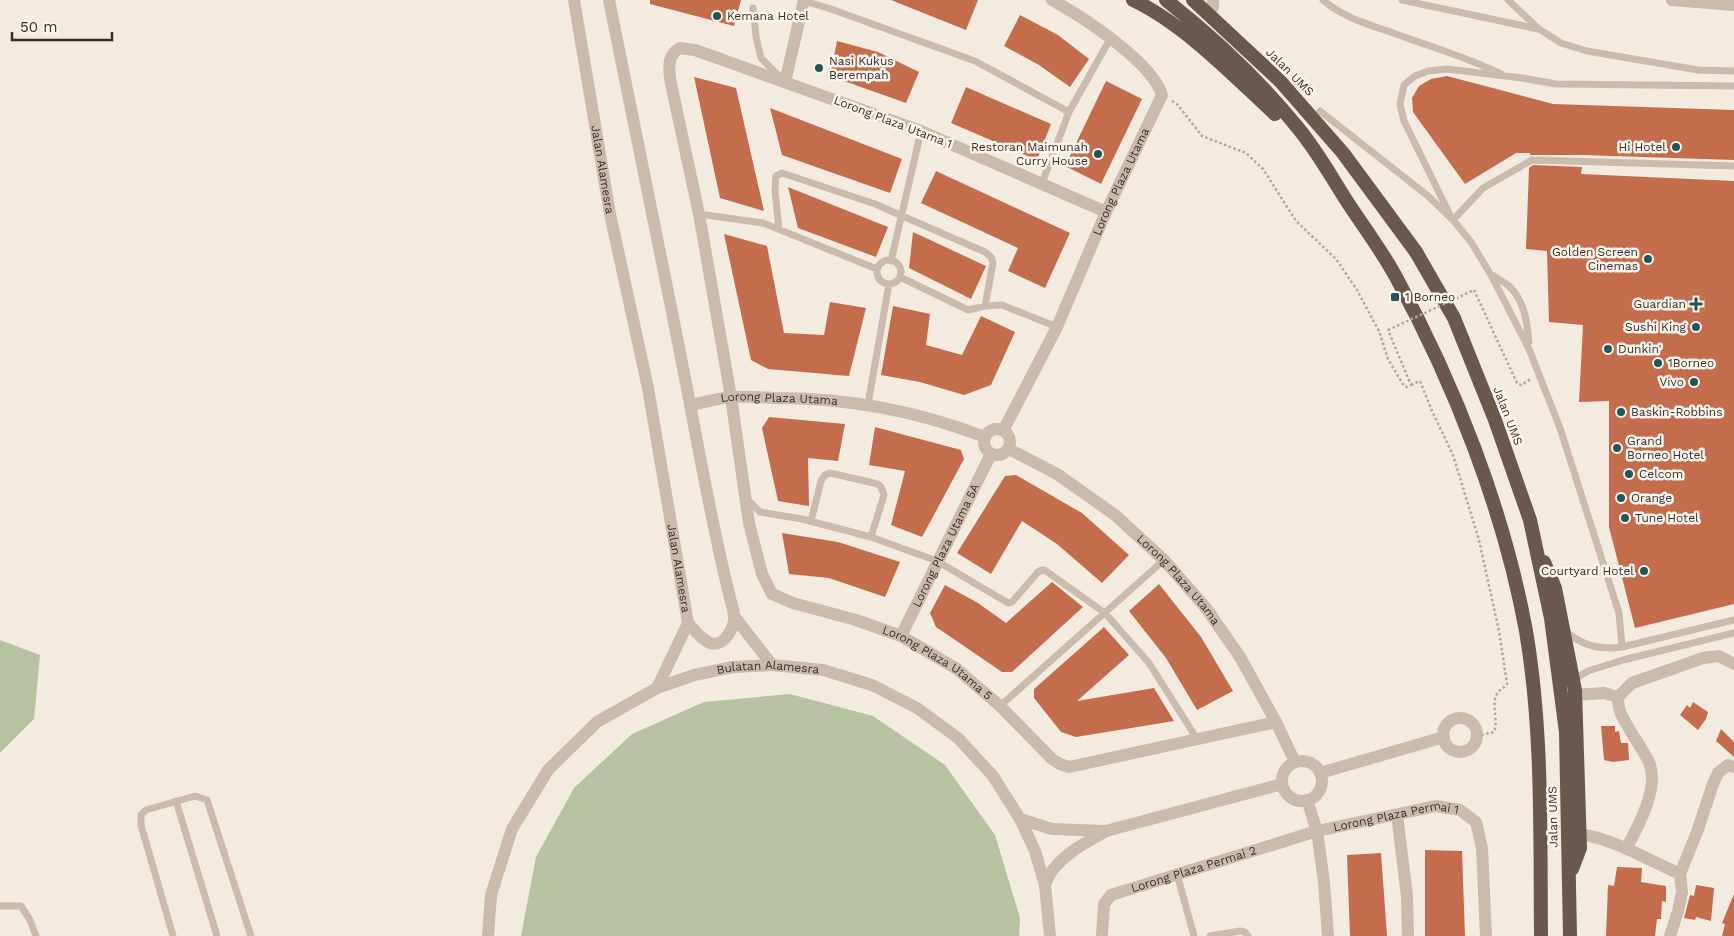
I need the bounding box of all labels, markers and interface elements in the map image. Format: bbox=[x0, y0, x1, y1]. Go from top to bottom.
place label: Kemana Hotel bbox=[727, 9, 809, 23]
scale bar bbox=[12, 10, 112, 42]
marker: Kemana Hotel bbox=[711, 10, 723, 22]
text: 50 m bbox=[20, 18, 57, 36]
street label: Jalan UMS bbox=[1263, 45, 1317, 99]
place label: Nasi Kukus Berempah bbox=[829, 54, 894, 82]
marker: Nasi Kukus Berempah bbox=[813, 62, 825, 74]
street label: Lorong Plaza Utama 1 bbox=[832, 93, 954, 151]
street label: Jalan Alamesra bbox=[588, 124, 617, 215]
street label: Lorong Plaza Utama bbox=[1090, 125, 1152, 238]
place label: Restoran Maimunah Curry House bbox=[971, 140, 1088, 168]
place label: Hi Hotel bbox=[1618, 140, 1666, 154]
marker: Hi Hotel bbox=[1670, 141, 1682, 153]
marker: Restoran Maimunah Curry House bbox=[1092, 148, 1104, 160]
place label: Golden Screen Cinemas bbox=[1552, 245, 1638, 273]
marker: Golden Screen Cinemas bbox=[1642, 253, 1654, 265]
place label: 1 Borneo bbox=[1405, 290, 1455, 304]
marker: 1 Borneo bbox=[1389, 291, 1401, 303]
place label: Guardian bbox=[1633, 297, 1686, 311]
marker: Guardian bbox=[1690, 298, 1702, 310]
place label: Sushi King bbox=[1625, 320, 1687, 334]
marker: Sushi King bbox=[1690, 321, 1702, 333]
place label: Dunkin' bbox=[1618, 342, 1662, 356]
marker: Dunkin' bbox=[1602, 343, 1614, 355]
place label: 1Borneo bbox=[1668, 356, 1714, 370]
marker: 1Borneo bbox=[1652, 357, 1664, 369]
place label: Vivo bbox=[1660, 375, 1684, 389]
marker: Vivo bbox=[1688, 376, 1700, 388]
street label: Jalan UMS bbox=[1490, 385, 1526, 447]
street label: Lorong Plaza Utama bbox=[719, 390, 839, 408]
place label: Baskin-Robbins bbox=[1631, 405, 1722, 419]
marker: Baskin-Robbins bbox=[1615, 406, 1627, 418]
place label: Grand Borneo Hotel bbox=[1627, 434, 1704, 462]
marker: Grand Borneo Hotel bbox=[1611, 442, 1623, 454]
place label: Celcom bbox=[1639, 467, 1683, 481]
marker: Celcom bbox=[1623, 468, 1635, 480]
street label: Lorong Plaza Utama 5A bbox=[909, 481, 982, 610]
place label: Orange bbox=[1631, 491, 1672, 505]
marker: Orange bbox=[1615, 492, 1627, 504]
place label: Tune Hotel bbox=[1635, 511, 1699, 525]
marker: Tune Hotel bbox=[1619, 512, 1631, 524]
street label: Jalan Alamesra bbox=[664, 523, 693, 614]
street label: Lorong Plaza Utama bbox=[1134, 532, 1223, 628]
place label: Courtyard Hotel bbox=[1541, 564, 1634, 578]
marker: Courtyard Hotel bbox=[1638, 565, 1650, 577]
street label: Lorong Plaza Utama 5 bbox=[880, 623, 995, 703]
street label: Bulatan Alamesra bbox=[715, 658, 820, 677]
street label: Jalan UMS bbox=[1545, 786, 1561, 848]
street label: Lorong Plaza Permai 1 bbox=[1332, 798, 1460, 834]
street label: Lorong Plaza Permai 2 bbox=[1129, 843, 1258, 895]

